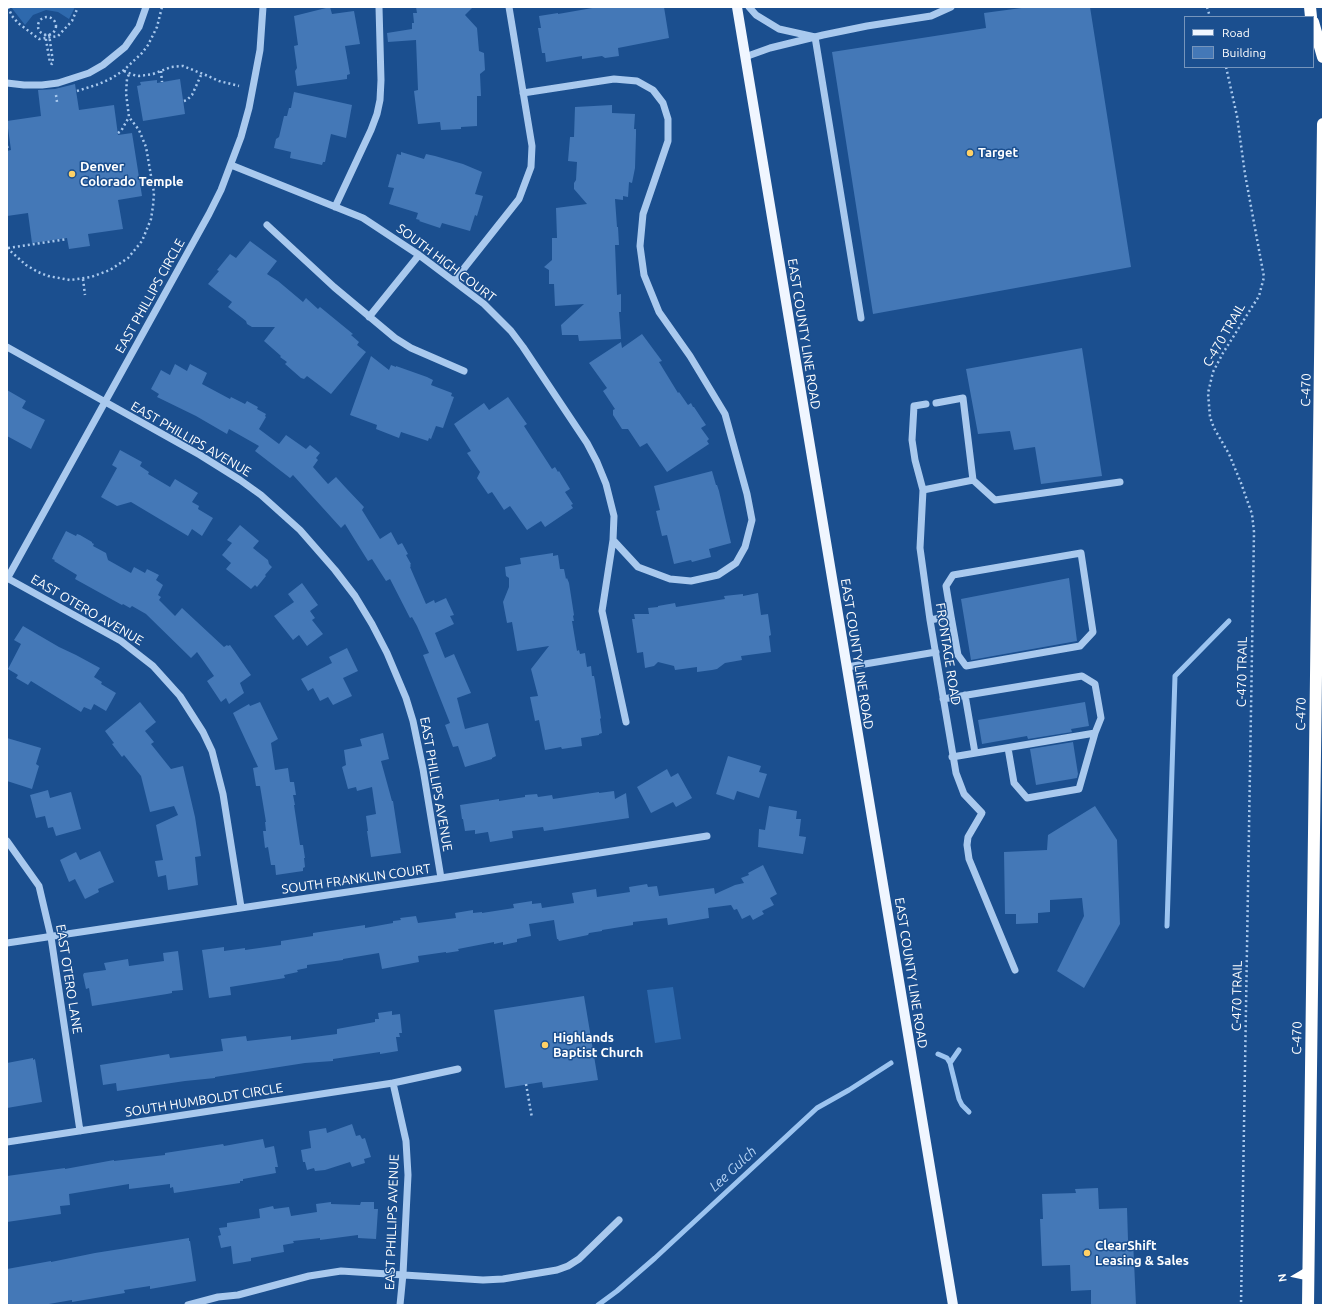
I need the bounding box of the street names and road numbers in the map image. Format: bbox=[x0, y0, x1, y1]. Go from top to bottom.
street label: SOUTH HIGH COURT bbox=[393, 221, 499, 305]
street label: EAST PHILLIPS CIRCLE bbox=[112, 236, 188, 356]
street label: EAST COUNTY LINE ROAD bbox=[784, 257, 824, 411]
street label: C-470 TRAIL bbox=[1200, 301, 1248, 369]
street label: C-470 bbox=[1298, 373, 1314, 407]
street label: EAST PHILLIPS AVENUE bbox=[128, 398, 254, 480]
street label: EAST OTERO AVENUE bbox=[28, 571, 146, 649]
street label: EAST COUNTY LINE ROAD bbox=[837, 577, 877, 731]
street label: FRONTAGE ROAD bbox=[932, 602, 964, 706]
street label: C-470 TRAIL bbox=[1234, 637, 1250, 707]
street label: C-470 bbox=[1293, 697, 1309, 731]
street label: EAST PHILLIPS AVENUE bbox=[416, 716, 456, 852]
street label: SOUTH FRANKLIN COURT bbox=[280, 861, 432, 897]
street label: EAST COUNTY LINE ROAD bbox=[891, 896, 931, 1050]
street label: EAST OTERO LANE bbox=[53, 923, 85, 1035]
street label: C-470 TRAIL bbox=[1229, 961, 1245, 1031]
street label: C-470 bbox=[1289, 1021, 1305, 1055]
street label: SOUTH HUMBOLDT CIRCLE bbox=[124, 1080, 284, 1120]
street label: EAST PHILLIPS AVENUE bbox=[382, 1154, 402, 1290]

